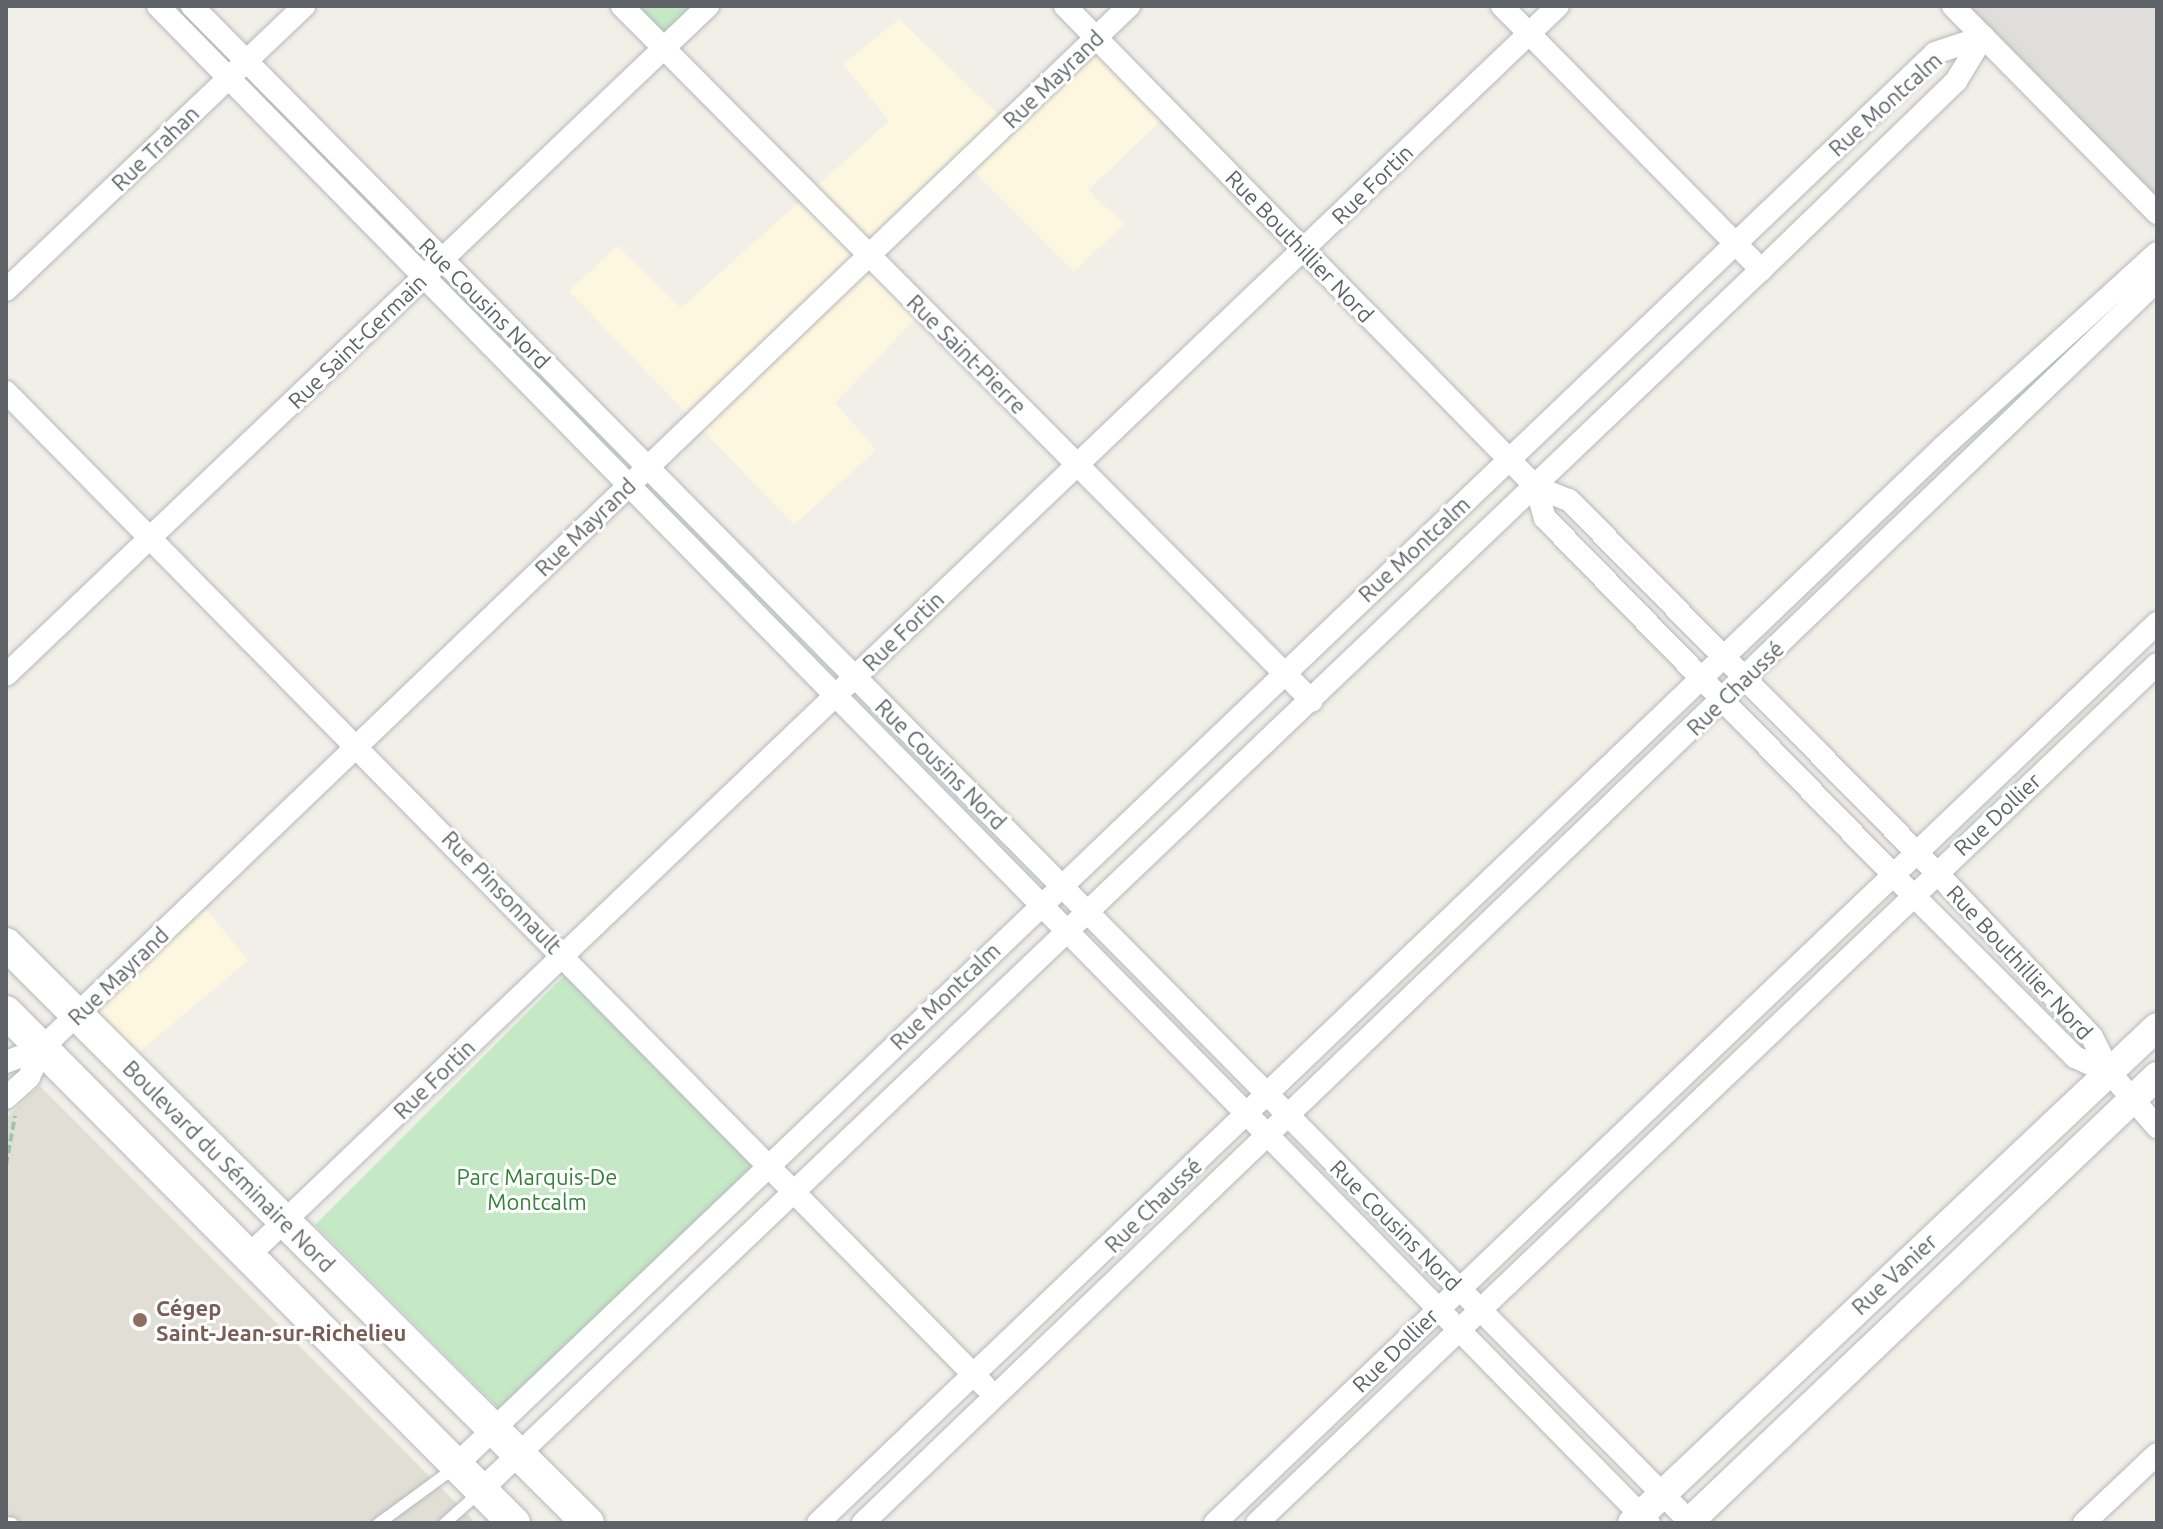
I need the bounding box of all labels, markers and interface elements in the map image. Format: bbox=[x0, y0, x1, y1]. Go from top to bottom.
street label: Rue Mayrand bbox=[997, 25, 1109, 133]
street label: Rue Montcalm bbox=[1823, 46, 1947, 162]
street label: Rue Trahan bbox=[106, 100, 204, 196]
street label: Rue Fortin bbox=[1326, 139, 1418, 229]
street label: Rue Bouthillier Nord bbox=[1220, 164, 1380, 328]
street label: Rue Cousins Nord bbox=[414, 232, 556, 374]
street label: Rue Saint-Germain bbox=[282, 268, 432, 414]
street label: Rue Saint-Pierre bbox=[902, 289, 1032, 419]
street label: Rue Mayrand bbox=[529, 473, 641, 581]
street label: Rue Montcalm bbox=[1353, 491, 1475, 607]
street label: Rue Fortin bbox=[857, 586, 949, 676]
street label: Rue Chaussé bbox=[1681, 635, 1789, 741]
street label: Rue Cousins Nord bbox=[870, 693, 1012, 835]
street label: Rue Dollier bbox=[1948, 767, 2046, 861]
street label: Rue Pinsonnault bbox=[437, 825, 567, 959]
street label: Rue Bouthillier Nord bbox=[1942, 879, 2098, 1045]
street label: Rue Mayrand bbox=[62, 922, 174, 1030]
street label: Rue Montcalm bbox=[884, 937, 1006, 1055]
street label: Rue Fortin bbox=[388, 1034, 480, 1124]
street label: Boulevard du Séminaire Nord bbox=[118, 1055, 340, 1277]
street label: Rue Chaussé bbox=[1099, 1152, 1207, 1258]
street label: Rue Cousins Nord bbox=[1325, 1154, 1467, 1296]
park label: Parc Marquis-De Montcalm bbox=[457, 1163, 617, 1214]
street label: Rue Vanier bbox=[1846, 1228, 1942, 1320]
place label: Cégep Saint-Jean-sur-Richelieu bbox=[156, 1294, 406, 1346]
street label: Rue Dollier bbox=[1347, 1303, 1443, 1397]
marker: Cégep Saint-Jean-sur-Richelieu bbox=[131, 1311, 149, 1329]

